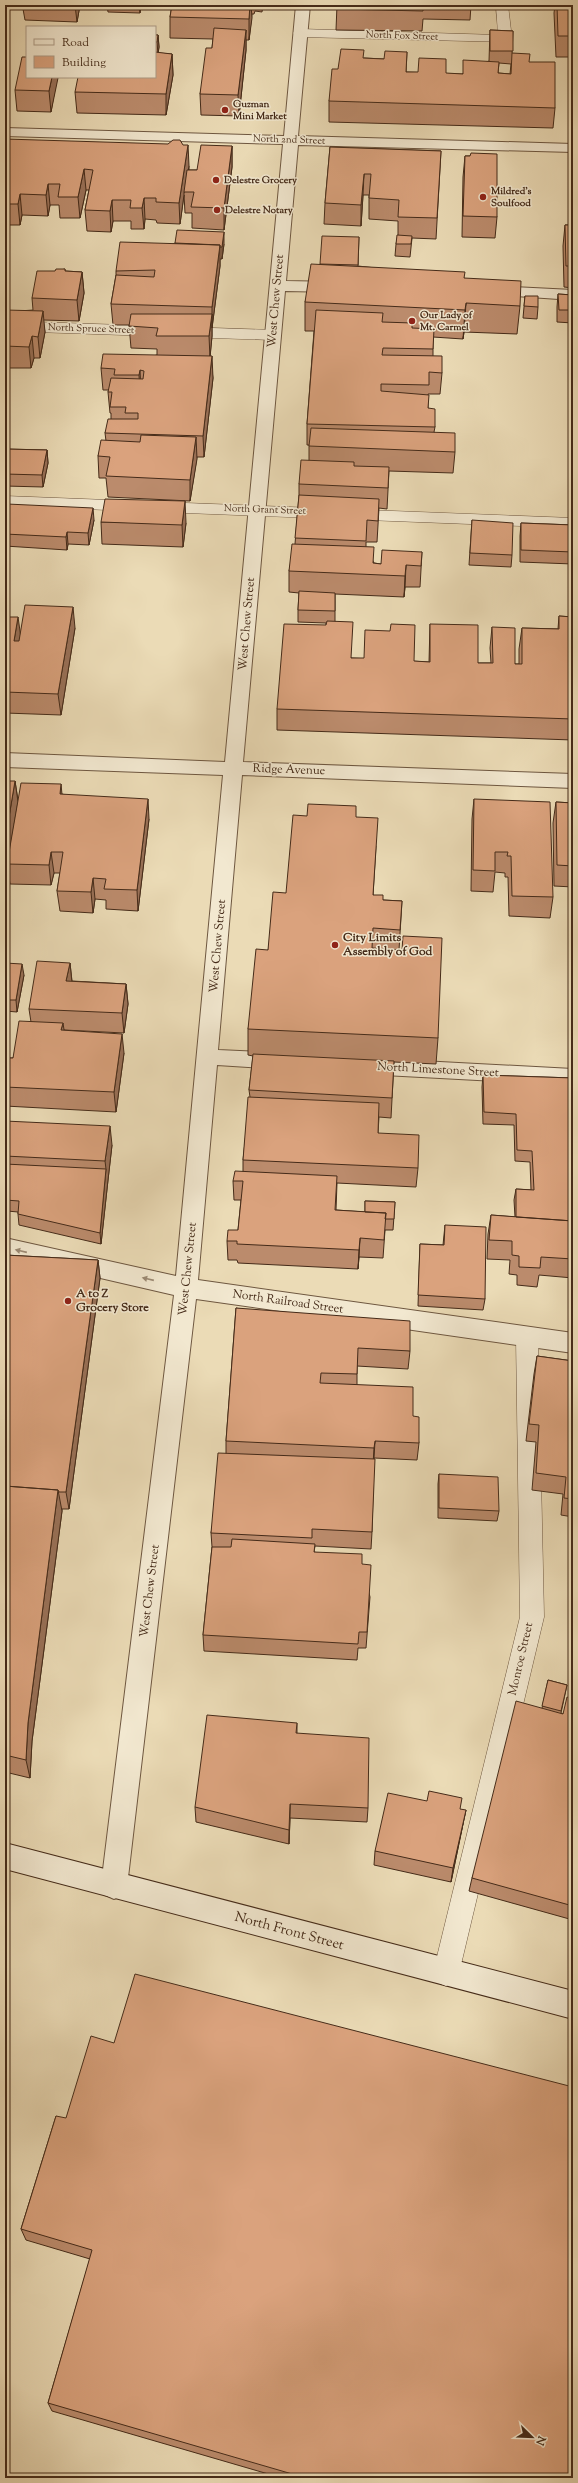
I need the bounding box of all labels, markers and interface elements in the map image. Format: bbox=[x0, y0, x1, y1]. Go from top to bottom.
legend bbox=[26, 26, 156, 78]
street label: North Fox Street bbox=[365, 27, 439, 45]
text: Road bbox=[62, 34, 89, 52]
text: Building bbox=[62, 54, 106, 72]
place label: Guzman Mini Market bbox=[232, 97, 287, 124]
marker: Guzman Mini Market bbox=[220, 105, 230, 115]
street label: North 2nd Street bbox=[252, 131, 326, 149]
place label: Delestre Grocery bbox=[223, 173, 298, 188]
marker: Delestre Grocery bbox=[211, 175, 221, 185]
place label: Mildred's Soulfood bbox=[490, 184, 532, 211]
marker: Mildred's Soulfood bbox=[478, 192, 488, 202]
place label: Delestre Notary bbox=[224, 203, 294, 218]
marker: Delestre Notary bbox=[212, 205, 222, 215]
street label: West Chew Street bbox=[263, 254, 289, 348]
place label: Our Lady of Mt. Carmel bbox=[419, 308, 474, 335]
marker: Our Lady of Mt. Carmel bbox=[407, 316, 417, 326]
street label: North Spruce Street bbox=[47, 320, 135, 338]
street label: North Grant Street bbox=[224, 501, 307, 519]
street label: West Chew Street bbox=[234, 577, 260, 671]
street label: Ridge Avenue bbox=[252, 760, 326, 780]
street label: West Chew Street bbox=[205, 899, 231, 993]
place label: City Limits Assembly of God bbox=[342, 929, 432, 961]
marker: City Limits Assembly of God bbox=[330, 940, 340, 950]
street label: North Limestone Street bbox=[377, 1058, 499, 1082]
street label: West Chew Street bbox=[174, 1221, 202, 1317]
one-way arrow bbox=[15, 1247, 28, 1253]
one-way arrow bbox=[142, 1276, 154, 1282]
place label: A to Z Grocery Store bbox=[75, 1285, 149, 1317]
street label: North Railroad Street bbox=[231, 1285, 345, 1319]
marker: A to Z Grocery Store bbox=[63, 1296, 73, 1306]
street label: West Chew Street bbox=[135, 1543, 165, 1639]
street label: Monroe Street bbox=[504, 1621, 538, 1697]
street label: North Front Street bbox=[232, 1908, 346, 1956]
north arrow bbox=[512, 2417, 552, 2457]
text: N bbox=[531, 2432, 550, 2448]

